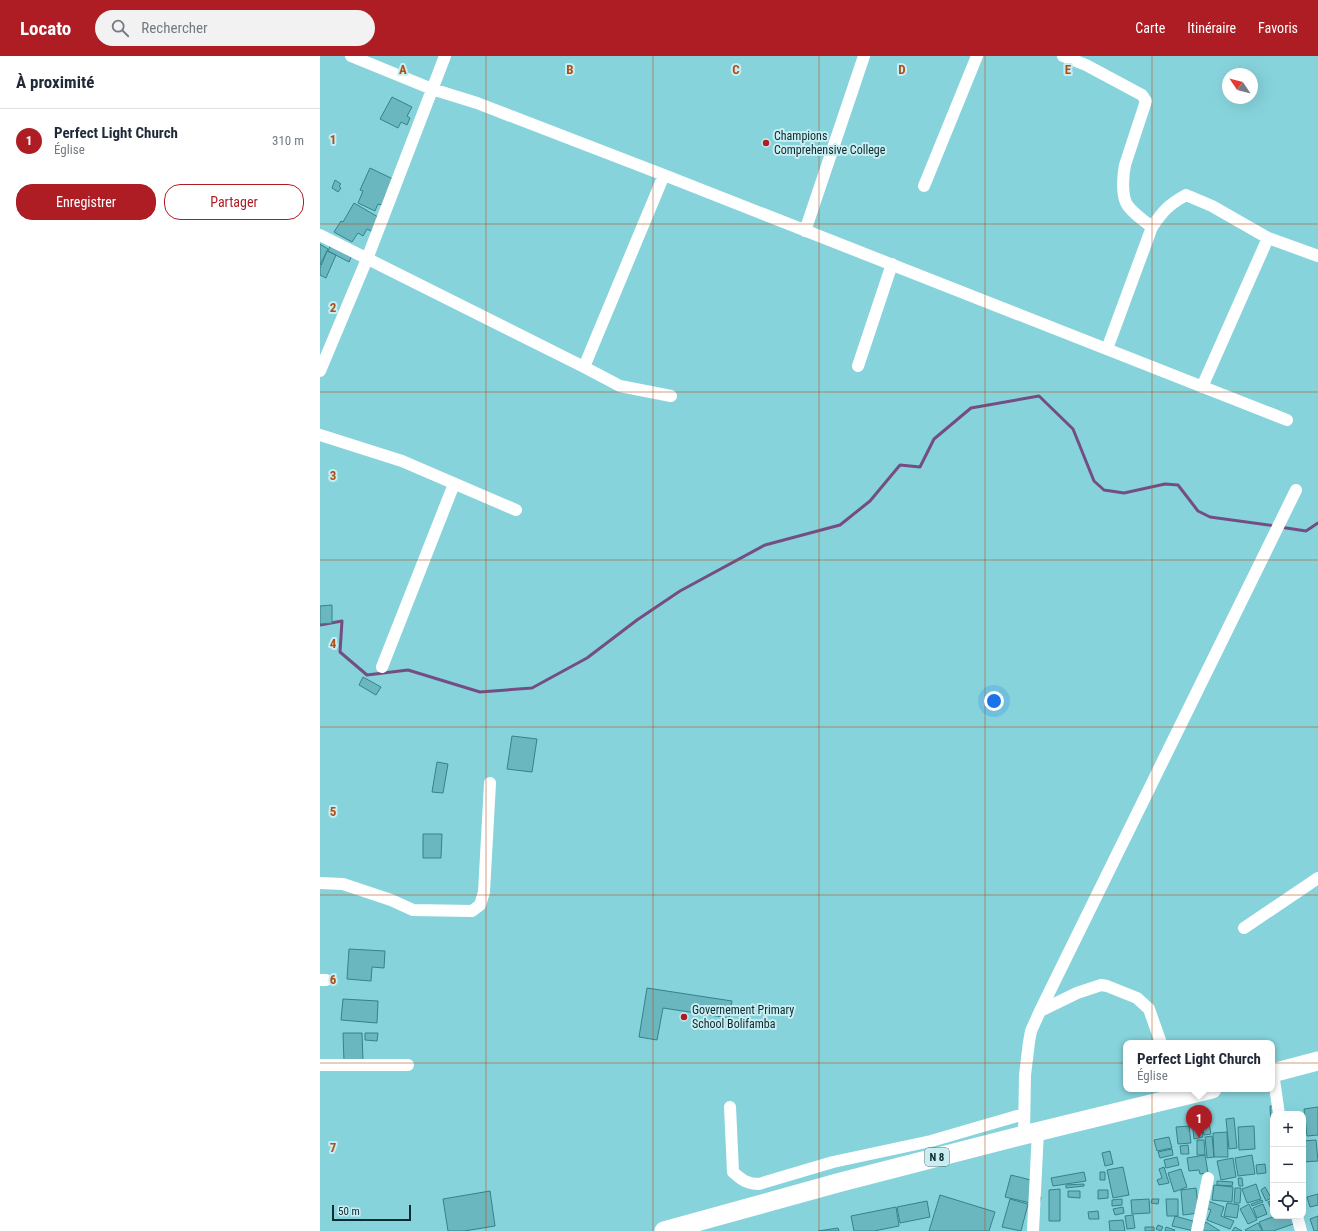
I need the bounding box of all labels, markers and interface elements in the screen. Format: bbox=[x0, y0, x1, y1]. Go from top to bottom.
search box bbox=[95, 10, 375, 46]
text: Locato bbox=[20, 17, 71, 40]
icon: search bbox=[109, 17, 131, 39]
text: Rechercher bbox=[141, 19, 208, 37]
text: Carte bbox=[1135, 20, 1165, 36]
text: Itinéraire bbox=[1187, 20, 1236, 36]
text: Favoris bbox=[1258, 20, 1298, 36]
text: A bbox=[399, 62, 407, 77]
text: B bbox=[566, 62, 574, 77]
text: C bbox=[732, 62, 740, 77]
text: D bbox=[898, 62, 906, 77]
text: E bbox=[1065, 62, 1072, 77]
north arrow bbox=[1222, 68, 1258, 104]
text: À proximité bbox=[16, 72, 94, 92]
text: Perfect Light Church bbox=[54, 124, 178, 142]
place label: Champions Comprehensive College bbox=[774, 129, 886, 157]
text: 1 bbox=[330, 132, 336, 147]
text: 1 bbox=[26, 133, 32, 148]
text: 310 m bbox=[272, 133, 304, 148]
marker: Champions Comprehensive College bbox=[761, 138, 771, 148]
text: Église bbox=[54, 142, 85, 157]
button: Enregistrer bbox=[16, 184, 156, 220]
button: Partager bbox=[164, 184, 304, 220]
text: 2 bbox=[330, 300, 337, 315]
text: 3 bbox=[330, 468, 336, 483]
text: 4 bbox=[330, 636, 337, 651]
your location bbox=[984, 691, 1004, 711]
text: 5 bbox=[330, 804, 337, 819]
text: 6 bbox=[330, 972, 337, 987]
place label: Governement Primary School Bolifamba bbox=[692, 1003, 794, 1031]
marker: Governement Primary School Bolifamba bbox=[679, 1012, 689, 1022]
popup bbox=[1123, 1040, 1275, 1092]
text: Perfect Light Church bbox=[1137, 1050, 1261, 1068]
text: Église bbox=[1137, 1068, 1168, 1083]
pin: 1 bbox=[1186, 1105, 1212, 1138]
map controls bbox=[1270, 1111, 1306, 1219]
button: + bbox=[1270, 1111, 1306, 1147]
text: 7 bbox=[330, 1140, 337, 1155]
button: − bbox=[1270, 1147, 1306, 1183]
road number: N 8 bbox=[925, 1148, 949, 1166]
button: locate bbox=[1270, 1183, 1306, 1219]
scale bar bbox=[332, 1203, 411, 1222]
text: 50 m bbox=[338, 1205, 360, 1218]

